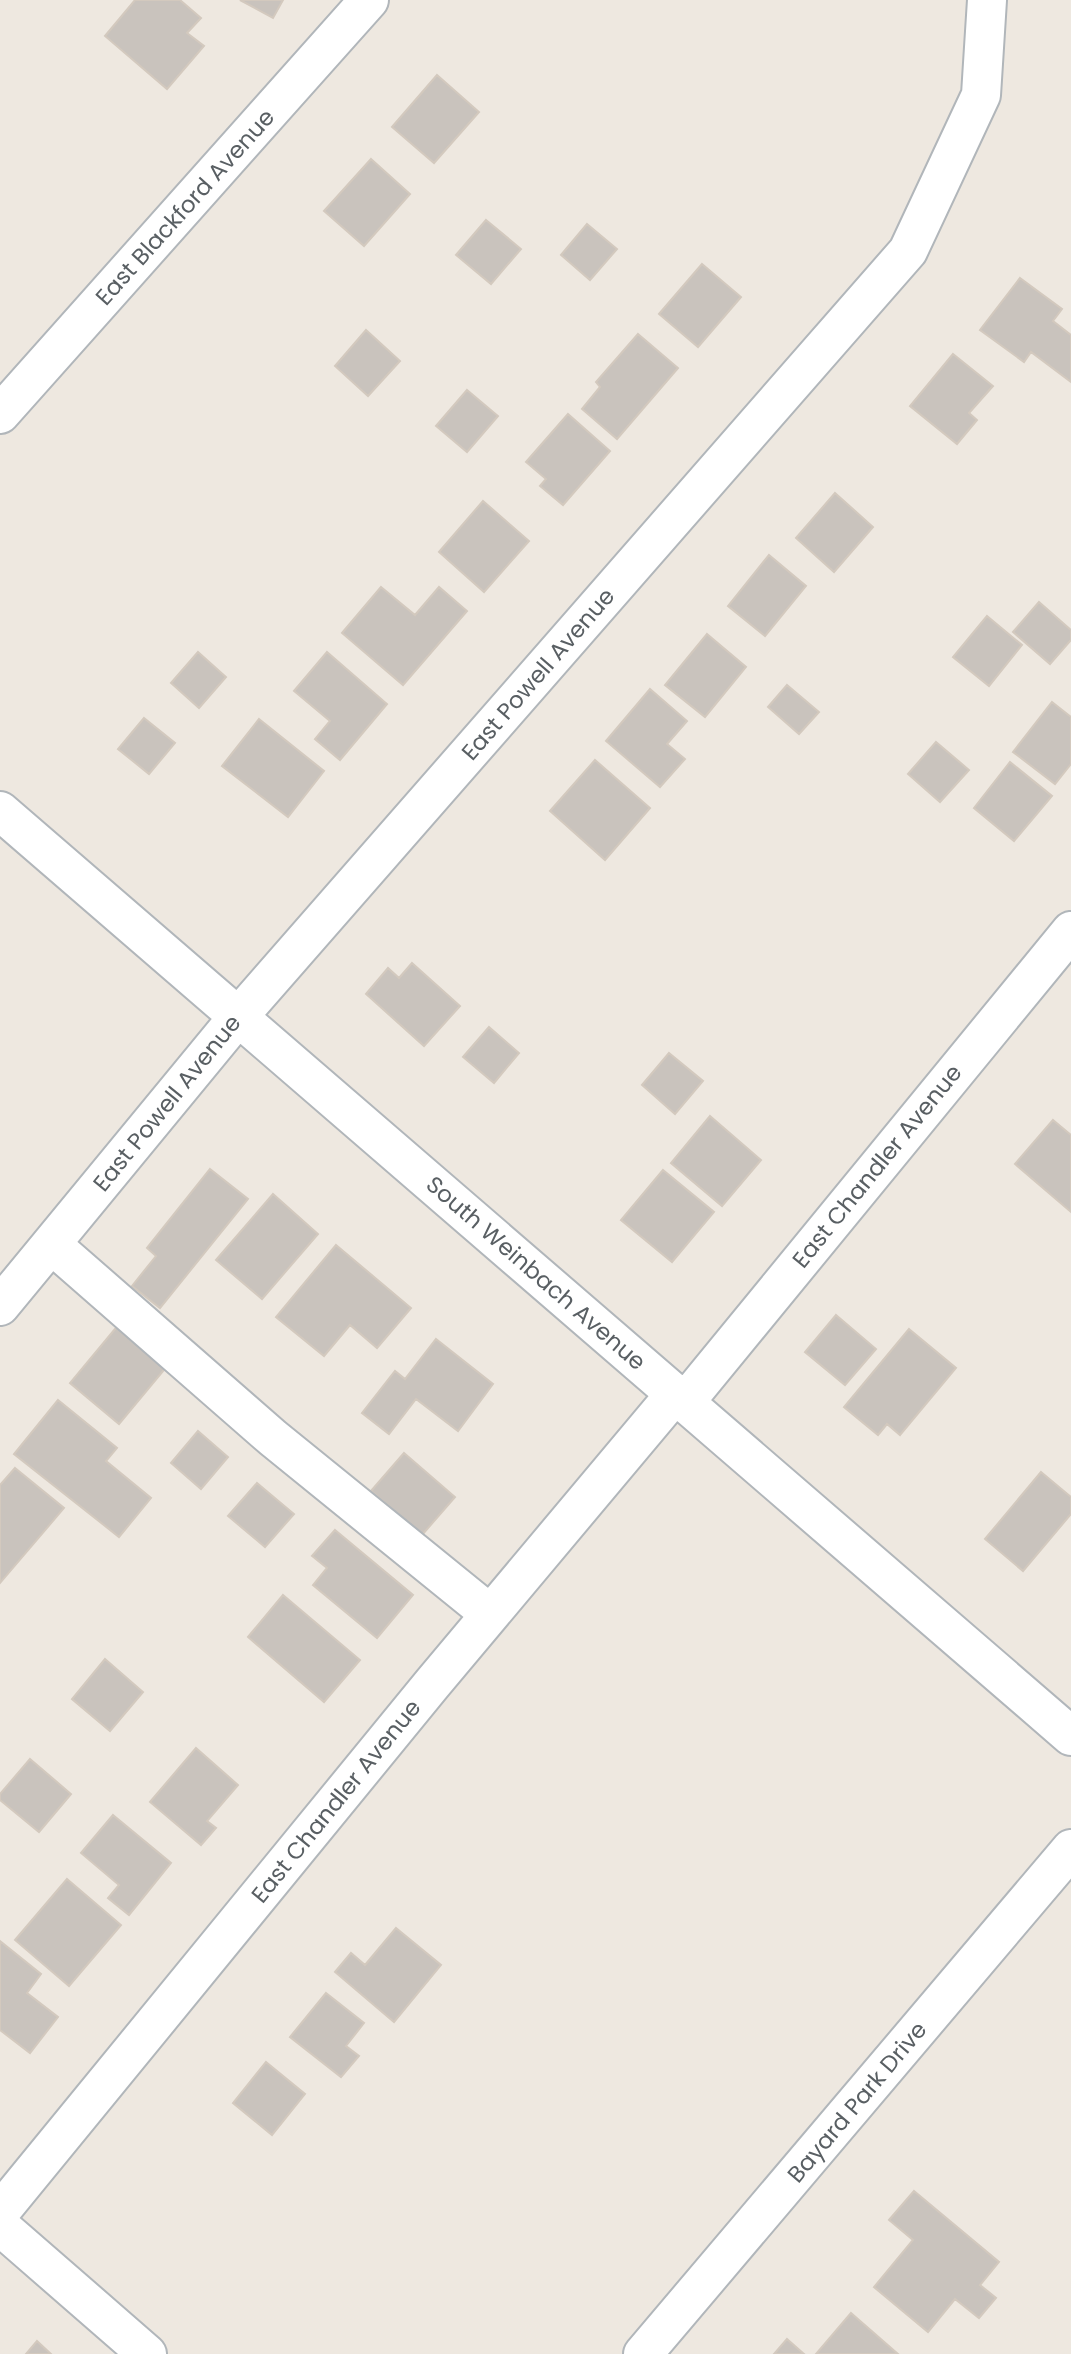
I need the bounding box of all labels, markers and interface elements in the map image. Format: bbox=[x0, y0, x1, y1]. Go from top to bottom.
street label: East Blackford Avenue bbox=[88, 102, 282, 312]
street label: East Powell Avenue bbox=[454, 581, 622, 767]
street label: East Powell Avenue bbox=[86, 1008, 248, 1198]
street label: East Chandler Avenue bbox=[785, 1058, 969, 1274]
street label: South Weinbach Avenue bbox=[419, 1169, 653, 1377]
street label: East Chandler Avenue bbox=[244, 1693, 428, 1909]
street label: Bayard Park Drive bbox=[780, 2015, 934, 2189]

